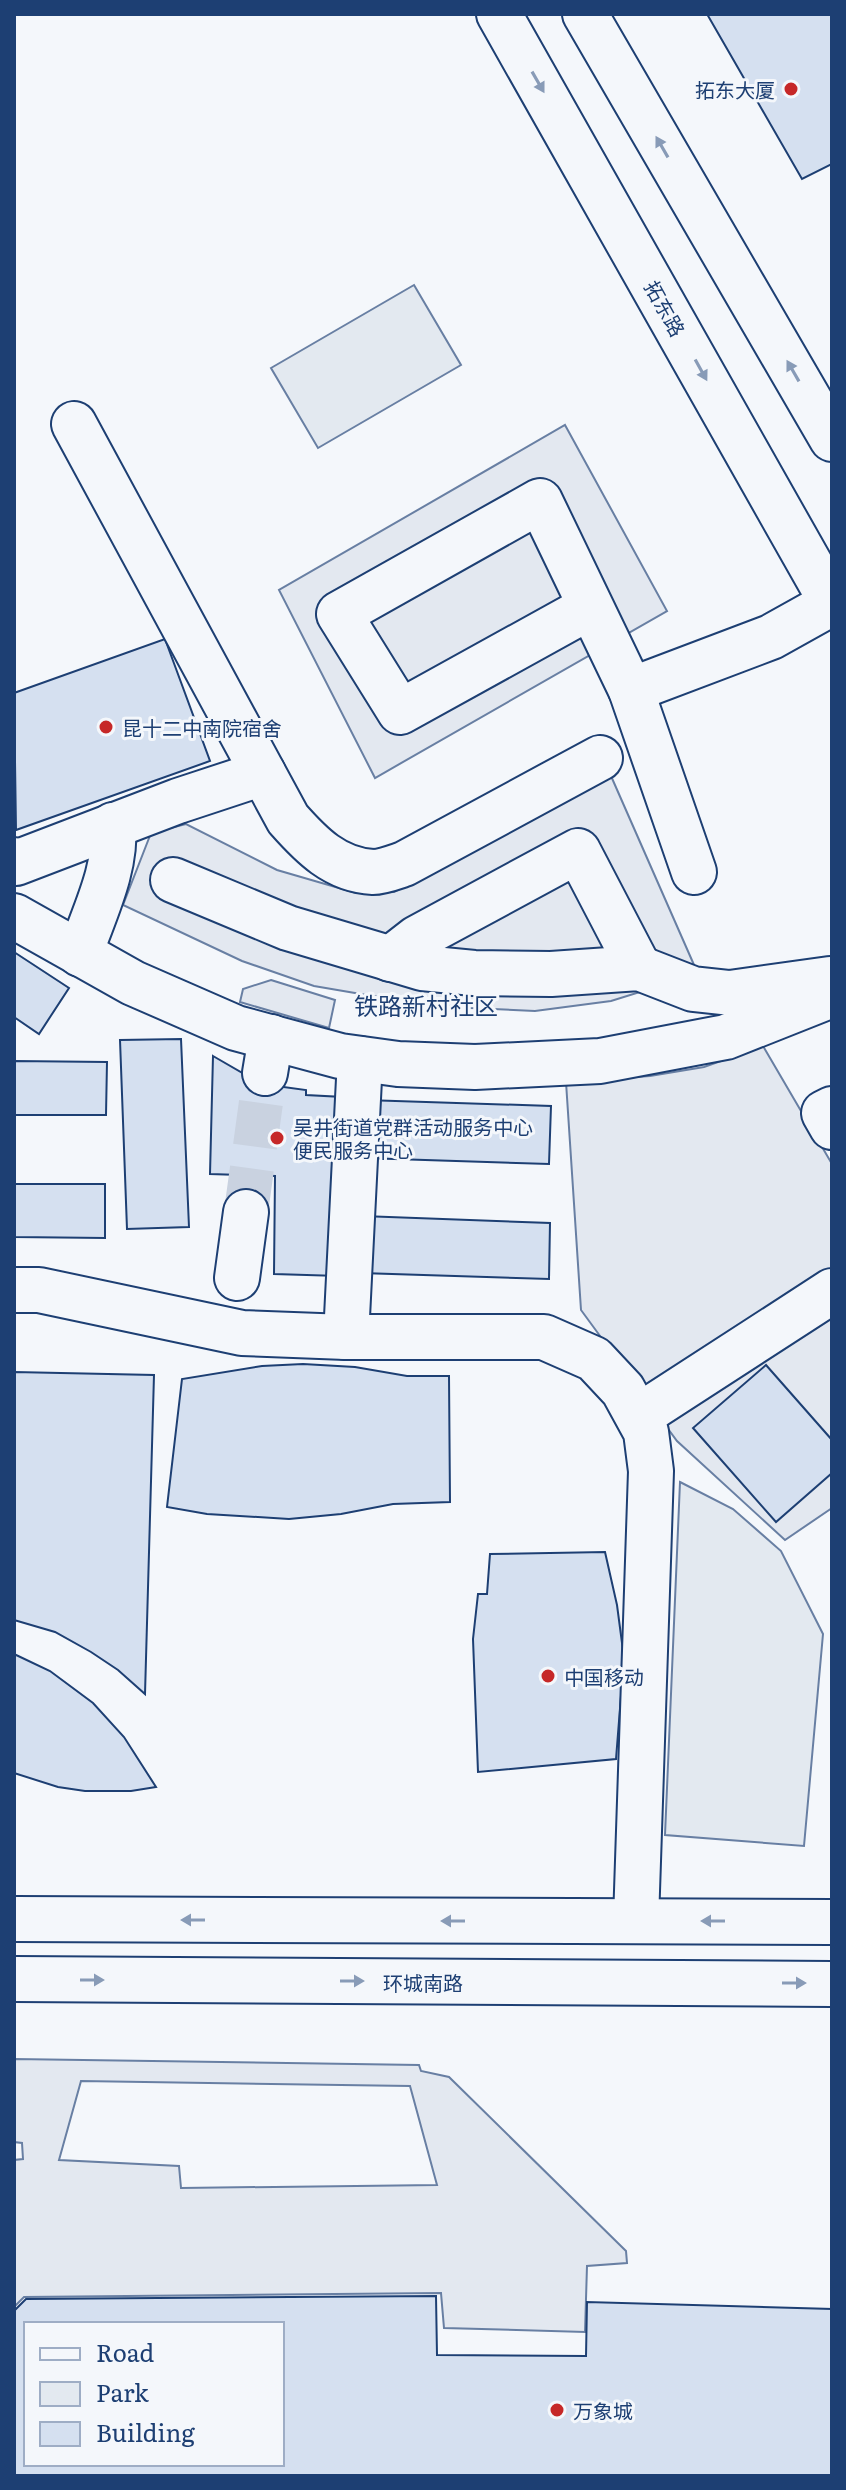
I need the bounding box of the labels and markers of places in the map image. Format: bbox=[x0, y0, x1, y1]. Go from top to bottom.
place label: 拓东大厦 bbox=[695, 74, 775, 104]
marker: 拓东大厦 bbox=[782, 80, 800, 98]
place label: 昆十二中南院宿舍 bbox=[122, 712, 282, 742]
marker: 昆十二中南院宿舍 bbox=[97, 718, 115, 736]
place label: 吴井街道党群活动服务中心 便民服务中心 bbox=[293, 1111, 533, 1164]
marker: 吴井街道党群活动服务中心 便民服务中心 bbox=[268, 1129, 286, 1147]
place label: 中国移动 bbox=[564, 1661, 644, 1691]
marker: 中国移动 bbox=[539, 1667, 557, 1685]
place label: 万象城 bbox=[573, 2395, 633, 2425]
marker: 万象城 bbox=[548, 2401, 566, 2419]

